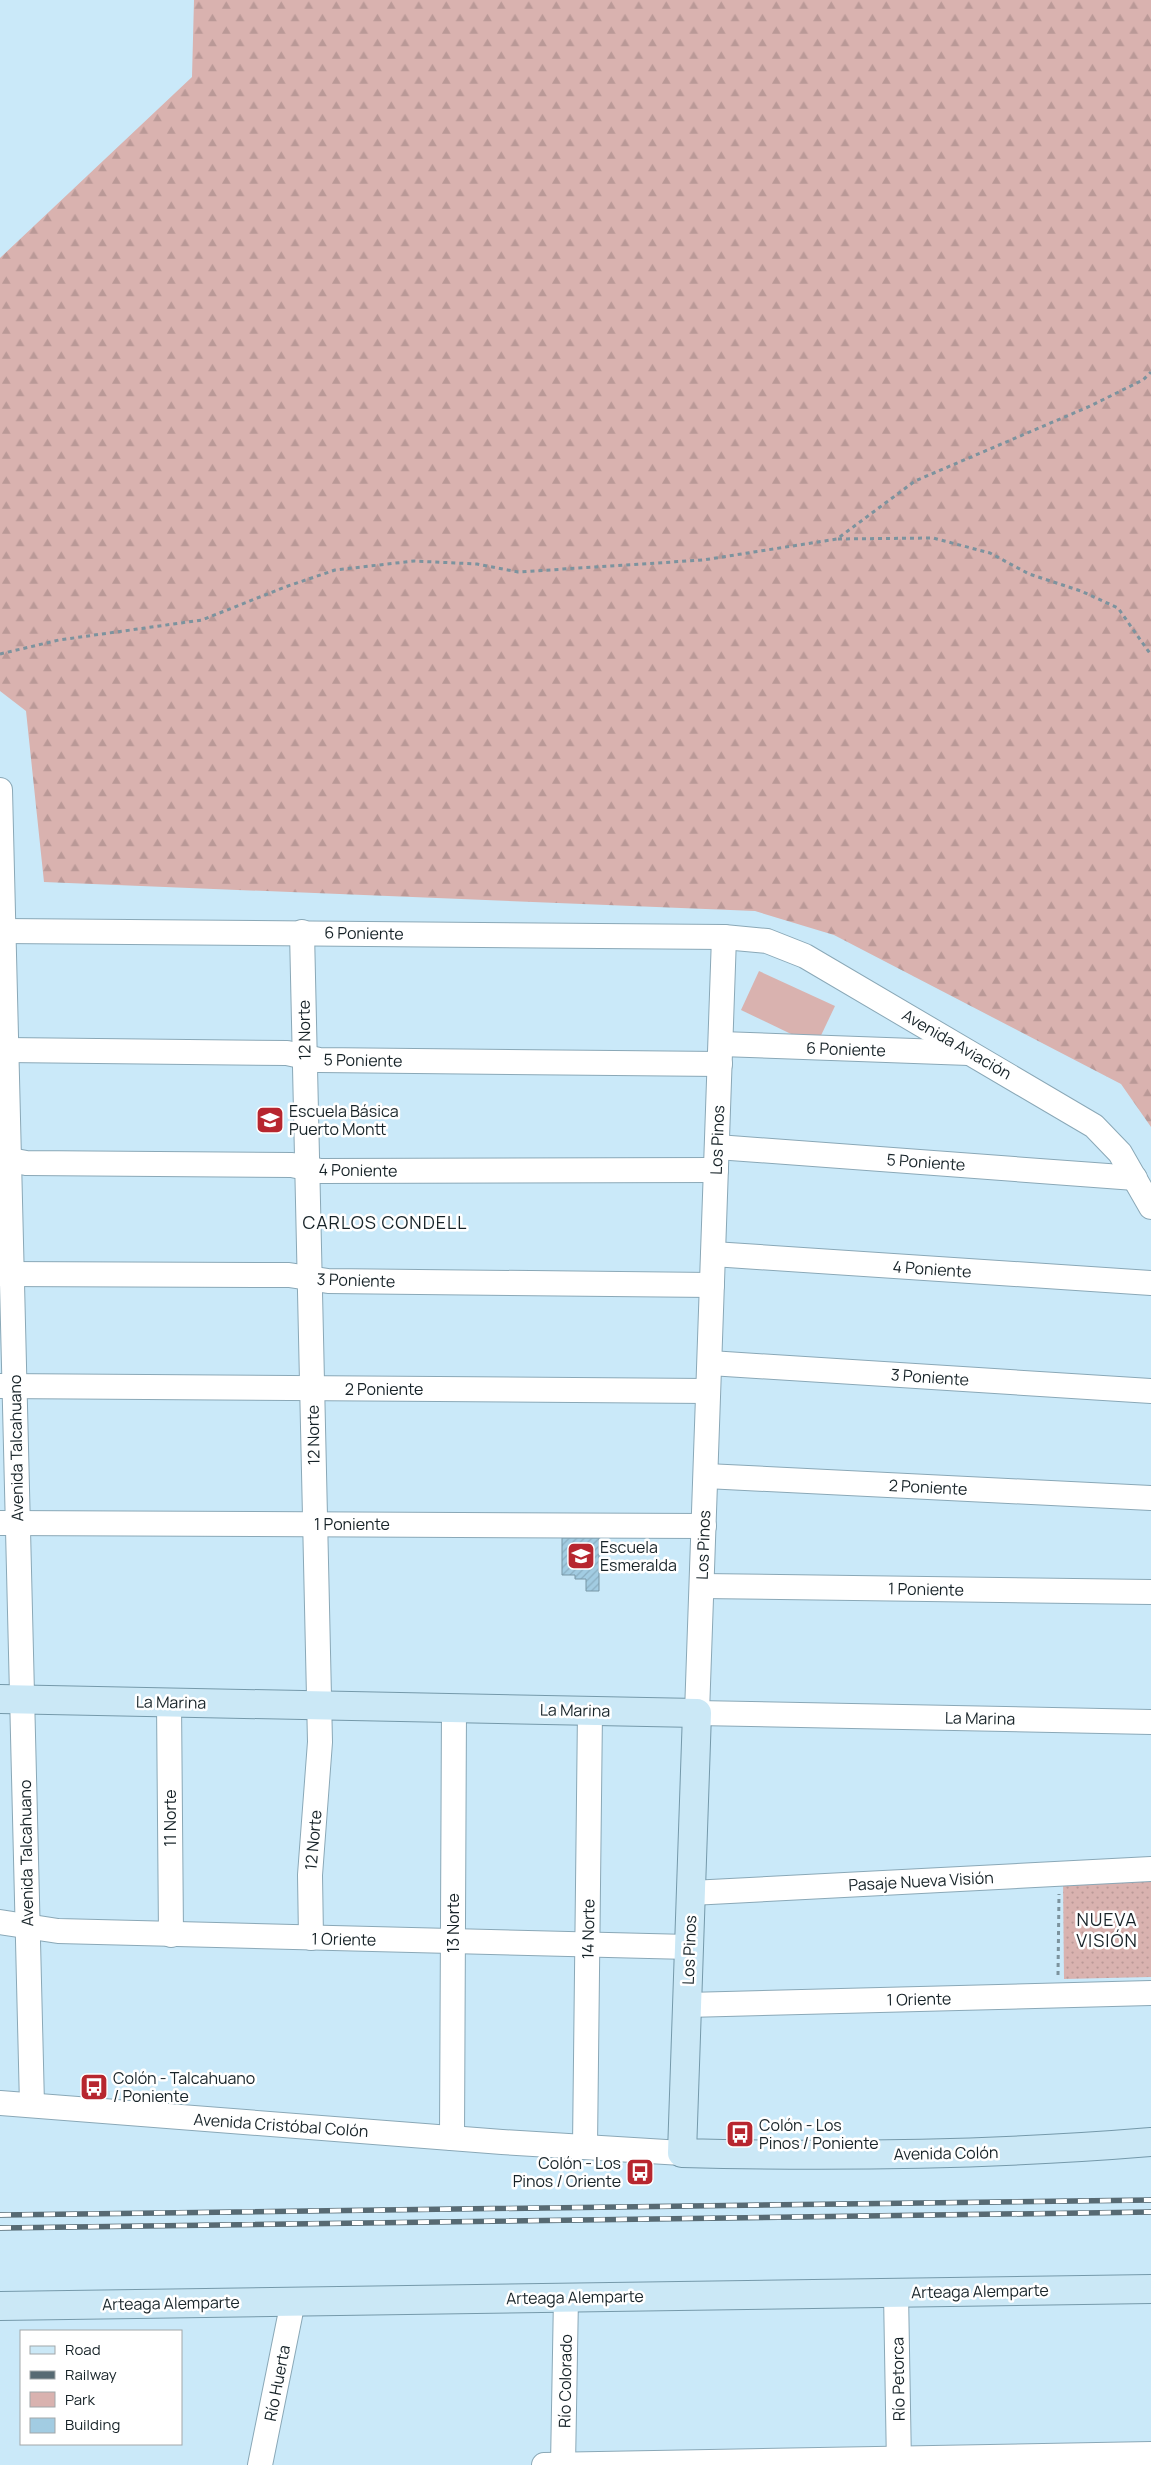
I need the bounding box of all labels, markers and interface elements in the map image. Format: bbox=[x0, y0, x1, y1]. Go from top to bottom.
street label: 6 Poniente bbox=[324, 921, 404, 945]
street label: 12 Norte bbox=[292, 1000, 316, 1060]
street label: Avenida Aviación bbox=[898, 1004, 1016, 1084]
street label: 6 Poniente bbox=[806, 1037, 886, 1061]
street label: 5 Poniente bbox=[323, 1048, 403, 1072]
place label: Escuela Básica Puerto Montt bbox=[289, 1100, 399, 1140]
school or university icon: Escuela Básica Puerto Montt bbox=[255, 1105, 285, 1135]
street label: Los Pinos bbox=[705, 1105, 729, 1175]
street label: 5 Poniente bbox=[886, 1148, 966, 1176]
street label: 4 Poniente bbox=[318, 1158, 398, 1182]
district label: CARLOS CONDELL bbox=[303, 1210, 467, 1234]
street label: 4 Poniente bbox=[892, 1255, 972, 1283]
street label: 3 Poniente bbox=[316, 1268, 396, 1292]
street label: 3 Poniente bbox=[890, 1363, 970, 1391]
street label: Avenida Talcahuano bbox=[4, 1374, 28, 1522]
street label: 2 Poniente bbox=[345, 1378, 423, 1400]
street label: 12 Norte bbox=[301, 1405, 325, 1465]
street label: 2 Poniente bbox=[888, 1474, 968, 1500]
street label: Los Pinos bbox=[691, 1510, 715, 1580]
street label: 1 Poniente bbox=[314, 1513, 390, 1535]
place label: Escuela Esmeralda bbox=[600, 1536, 677, 1576]
school or university icon: Escuela Esmeralda bbox=[566, 1541, 596, 1571]
street label: 1 Poniente bbox=[888, 1577, 964, 1601]
street label: La Marina bbox=[136, 1690, 206, 1714]
street label: La Marina bbox=[540, 1698, 610, 1722]
street label: La Marina bbox=[945, 1706, 1015, 1730]
street label: Avenida Talcahuano bbox=[14, 1779, 38, 1927]
street label: 11 Norte bbox=[159, 1789, 181, 1847]
street label: 12 Norte bbox=[299, 1809, 327, 1871]
street label: Pasaje Nueva Visión bbox=[848, 1866, 994, 1896]
street label: 13 Norte bbox=[442, 1893, 464, 1953]
street label: 14 Norte bbox=[576, 1899, 600, 1959]
district label: NUEVA VISIÓN bbox=[1076, 1907, 1138, 1952]
street label: Los Pinos bbox=[677, 1915, 701, 1985]
street label: 1 Oriente bbox=[312, 1927, 376, 1951]
street label: 1 Oriente bbox=[887, 1987, 951, 2011]
place label: Colón - Talcahuano / Poniente bbox=[113, 2067, 255, 2107]
bus stop icon: Colón - Talcahuano / Poniente bbox=[79, 2072, 109, 2102]
street label: Avenida Cristóbal Colón bbox=[193, 2108, 369, 2142]
place label: Colón - Los Pinos / Poniente bbox=[759, 2114, 879, 2154]
bus stop icon: Colón - Los Pinos / Poniente bbox=[725, 2119, 755, 2149]
street label: Avenida Colón bbox=[893, 2141, 999, 2165]
place label: Colón - Los Pinos / Oriente bbox=[513, 2152, 621, 2192]
bus stop icon: Colón - Los Pinos / Oriente bbox=[625, 2157, 655, 2187]
street label: Arteaga Alemparte bbox=[911, 2279, 1049, 2303]
street label: Arteaga Alemparte bbox=[506, 2285, 644, 2309]
street label: Arteaga Alemparte bbox=[102, 2291, 240, 2315]
legend bbox=[20, 2330, 182, 2445]
street label: Río Colorado bbox=[553, 2334, 577, 2428]
street label: Río Petorca bbox=[886, 2337, 910, 2421]
text: Road bbox=[65, 2339, 101, 2360]
street label: Río Huerta bbox=[259, 2343, 295, 2423]
text: Railway bbox=[65, 2364, 117, 2385]
text: Park bbox=[65, 2389, 95, 2410]
text: Building bbox=[65, 2414, 120, 2435]

